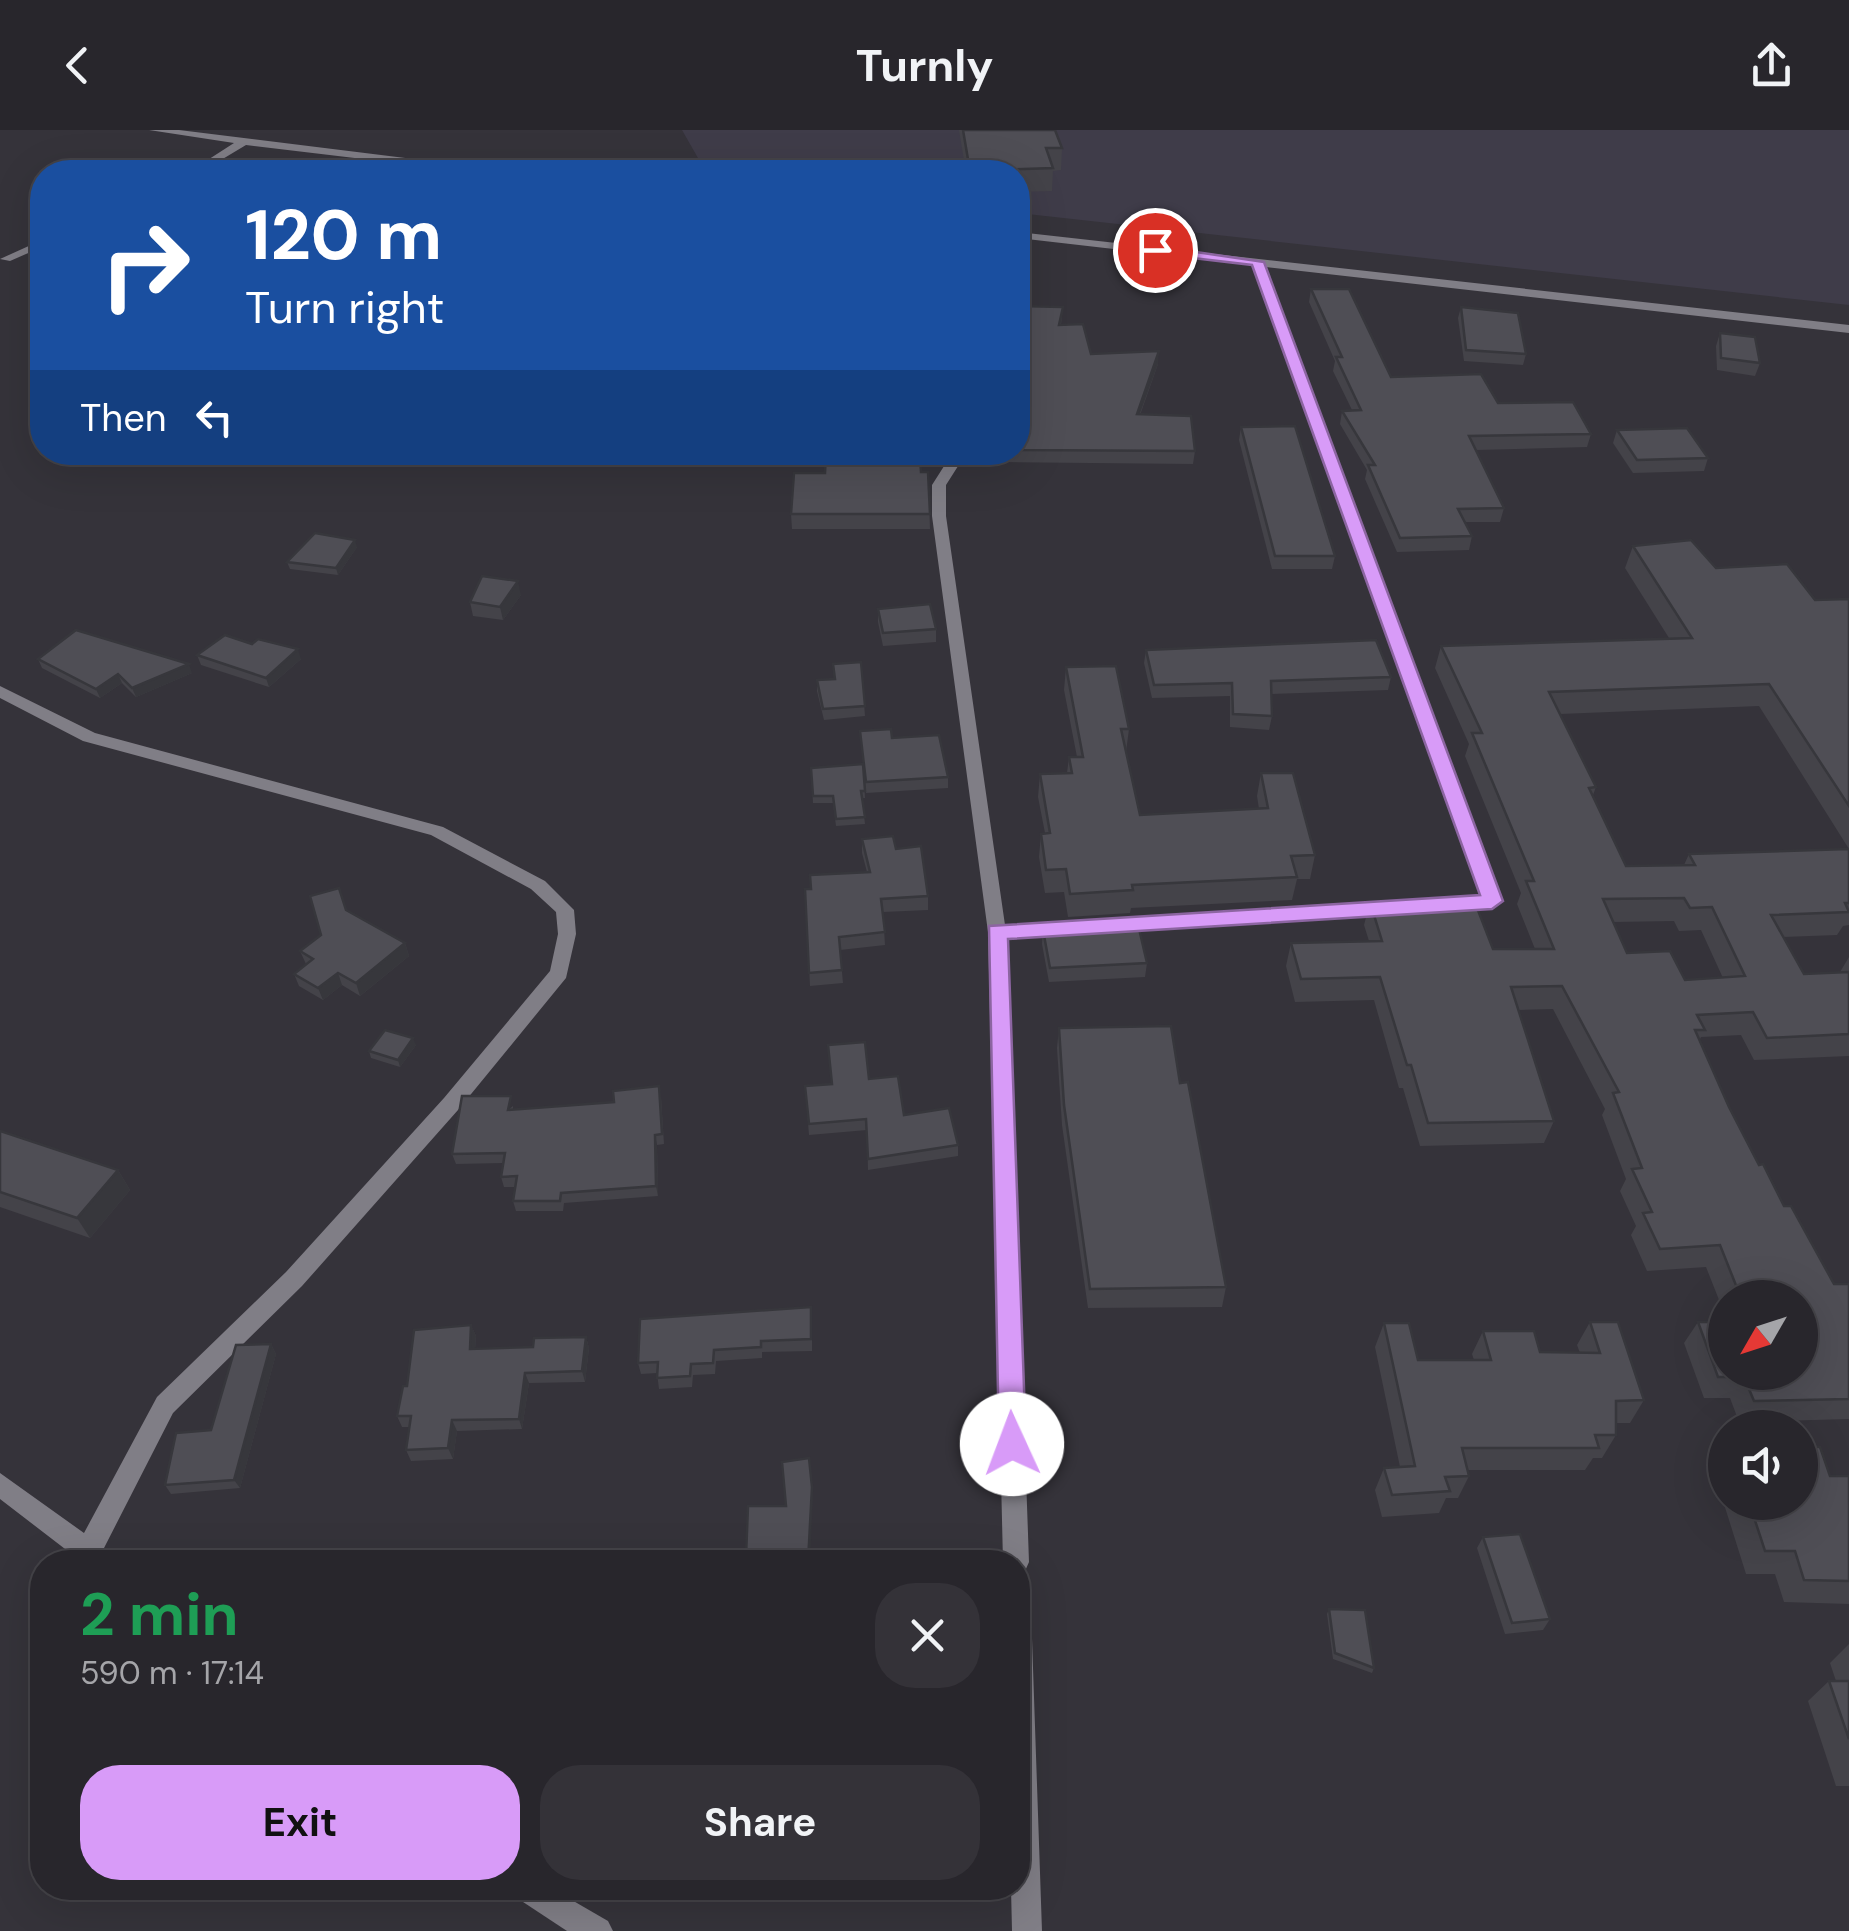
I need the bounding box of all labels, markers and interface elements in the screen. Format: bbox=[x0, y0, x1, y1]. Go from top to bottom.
text: Turnly bbox=[856, 36, 993, 95]
icon: back bbox=[50, 38, 105, 93]
icon: share bbox=[1744, 38, 1799, 93]
text: 120 m bbox=[245, 190, 442, 281]
icon: right bbox=[80, 200, 210, 330]
pin bbox=[1113, 208, 1198, 293]
icon: arrive bbox=[1128, 223, 1183, 278]
text: Turn right bbox=[245, 278, 444, 337]
icon: left bbox=[187, 390, 242, 445]
text: Then bbox=[80, 393, 167, 443]
north arrow bbox=[1708, 1280, 1818, 1390]
map controls bbox=[1708, 1280, 1818, 1520]
position arrow bbox=[960, 1392, 1064, 1496]
button: sound bbox=[1708, 1410, 1818, 1520]
text: 2 min bbox=[80, 1575, 239, 1654]
button: close bbox=[875, 1583, 980, 1688]
text: 590 m · 17:14 bbox=[80, 1652, 264, 1694]
button: Exit bbox=[80, 1765, 520, 1880]
button: Share bbox=[540, 1765, 980, 1880]

